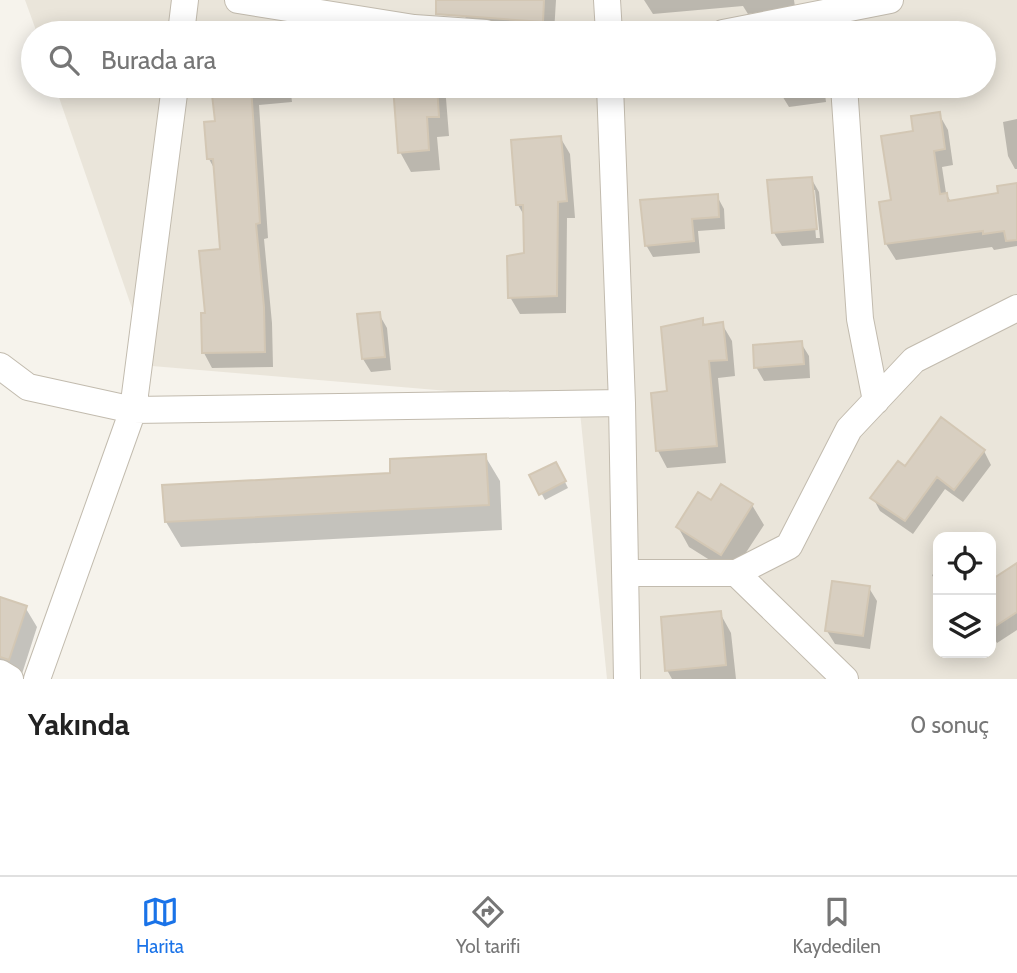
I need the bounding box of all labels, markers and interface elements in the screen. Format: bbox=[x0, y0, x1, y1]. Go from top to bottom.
search box bbox=[21, 21, 996, 98]
icon: search bbox=[45, 41, 83, 79]
text: Burada ara bbox=[101, 44, 216, 76]
map controls bbox=[933, 532, 996, 658]
button: locate bbox=[933, 532, 996, 595]
button: layers bbox=[933, 595, 996, 658]
text: Yakında bbox=[28, 706, 130, 743]
text: 0 sonuç bbox=[910, 711, 989, 739]
tab: Harita bbox=[136, 893, 184, 958]
tab: Yol tarifi bbox=[456, 893, 520, 958]
tab: Kaydedilen bbox=[792, 893, 881, 958]

